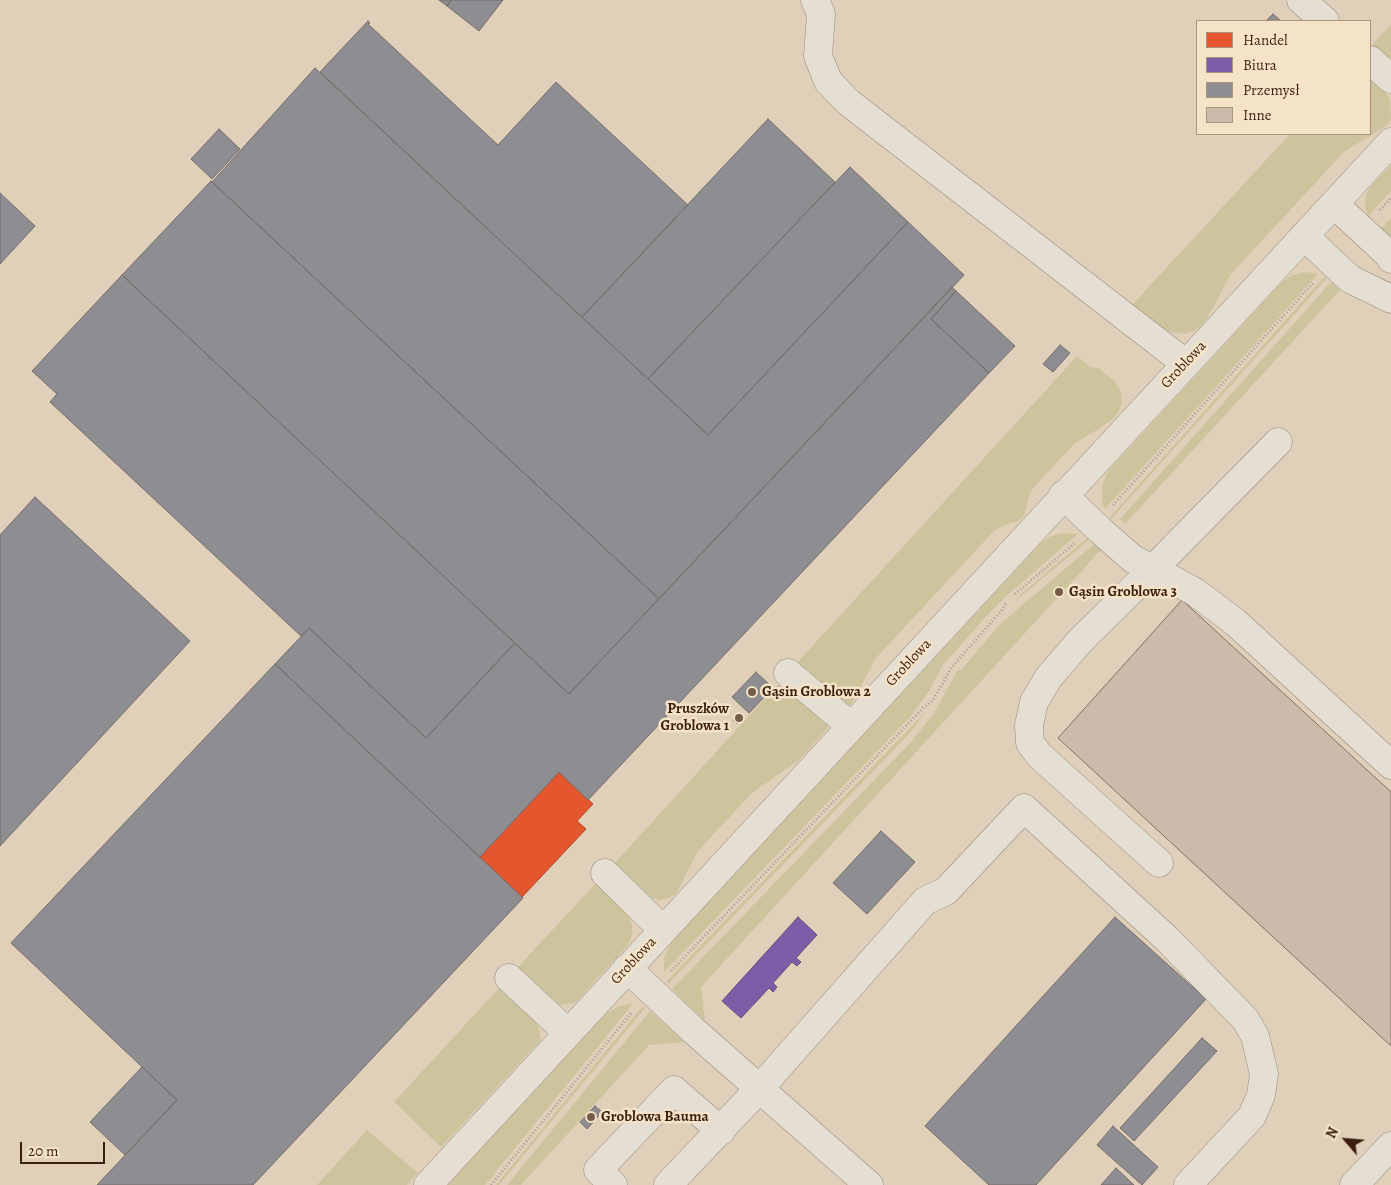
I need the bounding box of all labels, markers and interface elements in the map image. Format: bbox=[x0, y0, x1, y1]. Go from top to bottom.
legend bbox=[1196, 20, 1371, 135]
text: Handel bbox=[1243, 30, 1288, 50]
text: Biura bbox=[1243, 55, 1277, 75]
text: Przemysł bbox=[1243, 80, 1299, 100]
text: Inne bbox=[1243, 105, 1271, 125]
street label: Groblowa bbox=[1157, 337, 1211, 393]
place label: Gąsin Groblowa 3 bbox=[1069, 583, 1177, 601]
marker: Gąsin Groblowa 3 bbox=[1053, 586, 1065, 598]
street label: Groblowa bbox=[882, 635, 936, 691]
place label: Gąsin Groblowa 2 bbox=[762, 683, 871, 701]
marker: Gąsin Groblowa 2 bbox=[746, 686, 758, 698]
place label: Pruszków Groblowa 1 bbox=[660, 700, 729, 735]
marker: Pruszków Groblowa 1 bbox=[733, 712, 745, 724]
street label: Groblowa bbox=[607, 933, 661, 989]
place label: Groblowa Bauma bbox=[601, 1108, 709, 1126]
marker: Groblowa Bauma bbox=[585, 1111, 597, 1123]
north arrow bbox=[1321, 1115, 1371, 1165]
text: N bbox=[1321, 1124, 1343, 1142]
scale bar bbox=[22, 1132, 108, 1164]
text: 20 m bbox=[28, 1141, 59, 1161]

